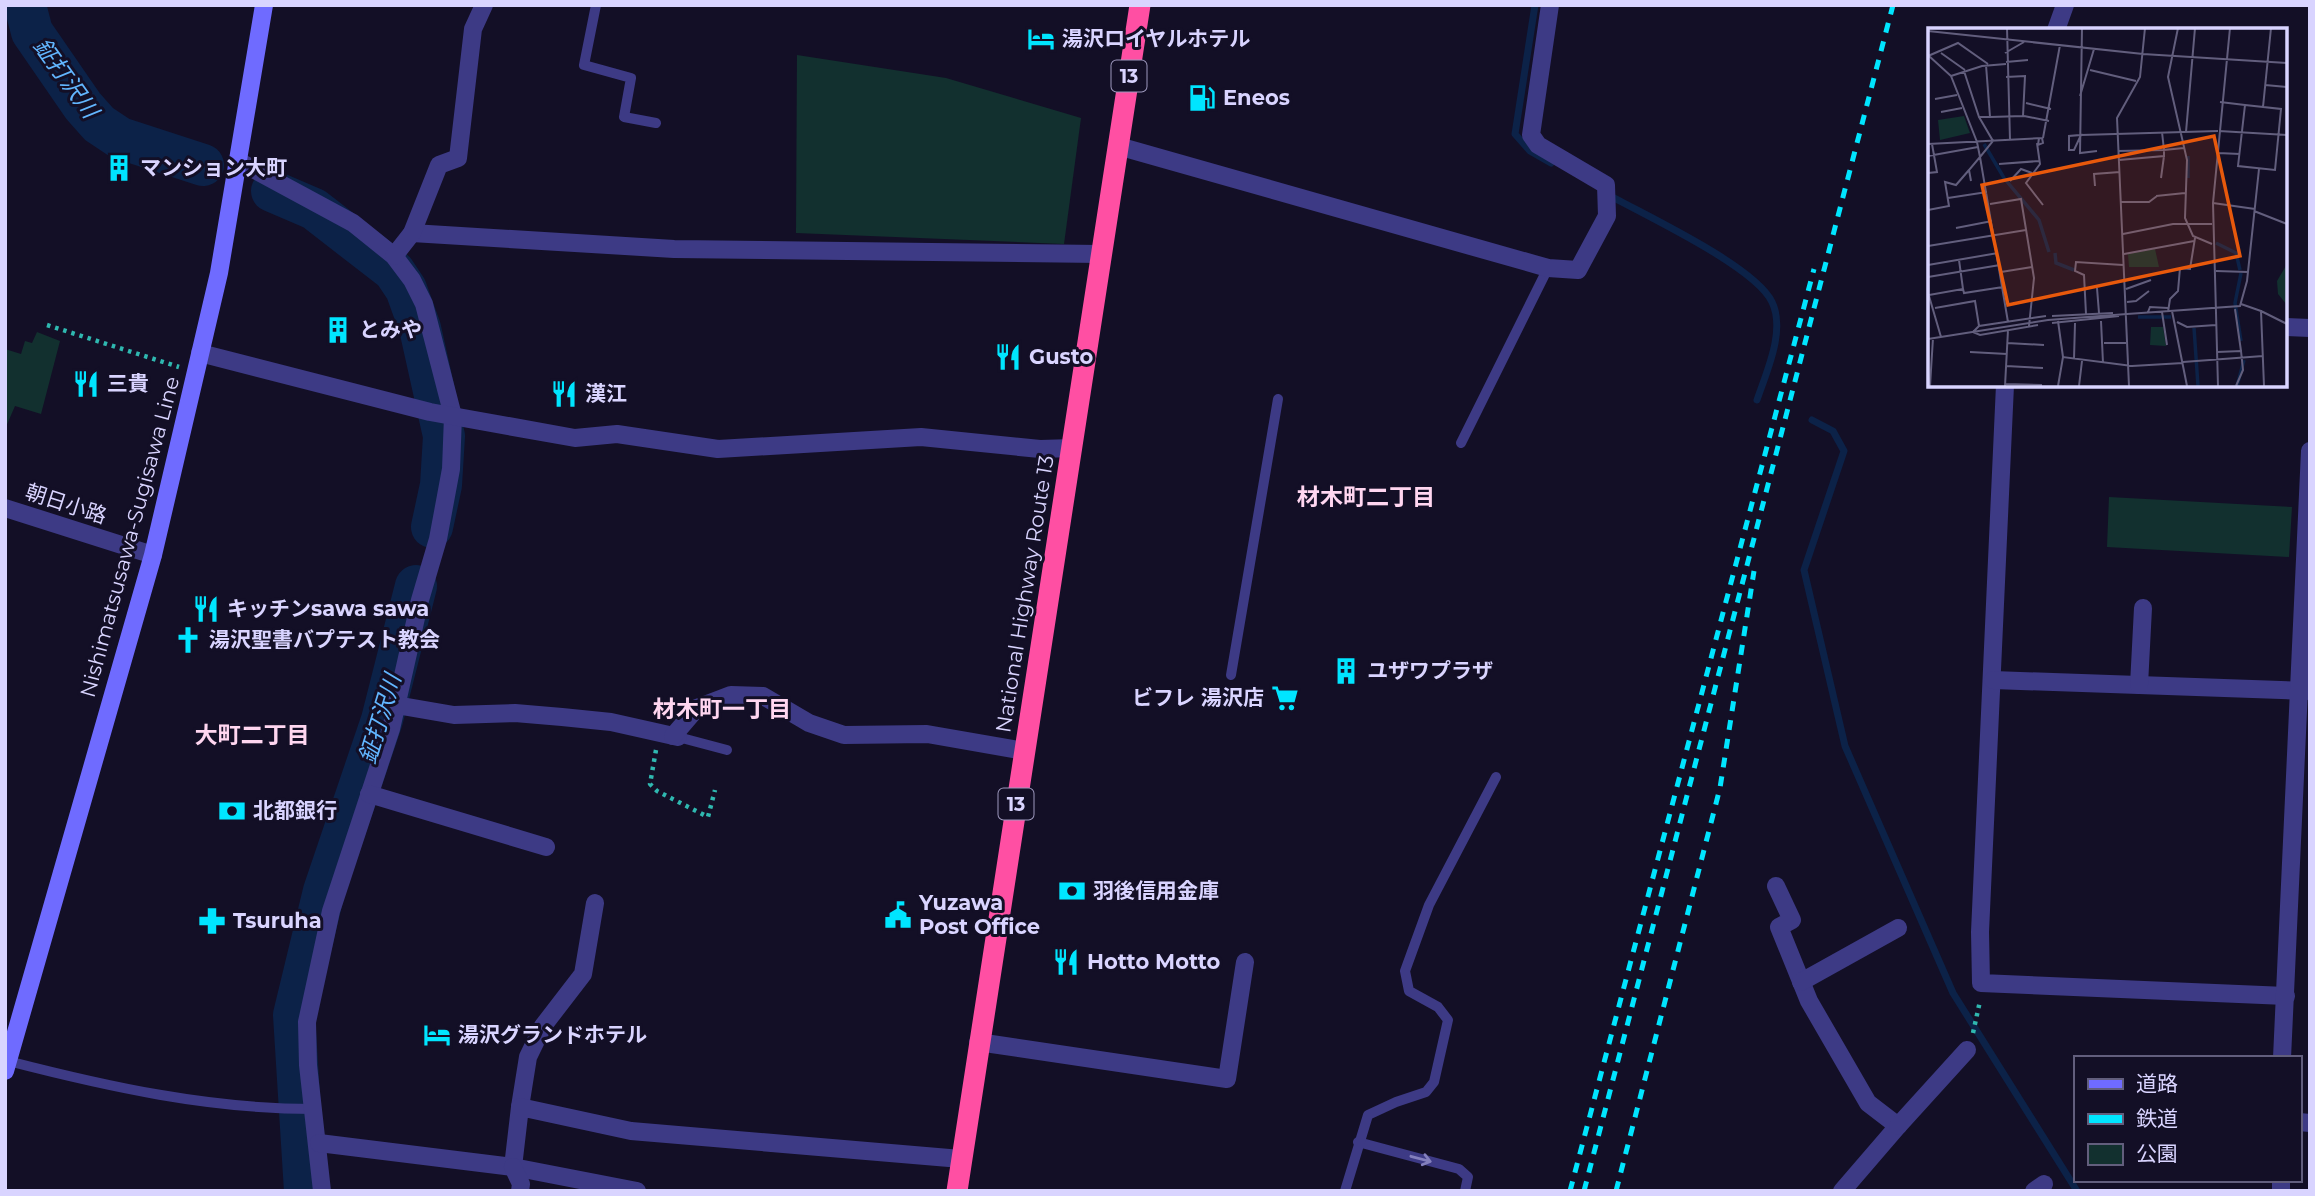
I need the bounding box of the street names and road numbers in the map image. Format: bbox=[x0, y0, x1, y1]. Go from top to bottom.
road number: 13 bbox=[1112, 60, 1146, 92]
street label: Nishimatsusawa-Sugisawa Line bbox=[75, 374, 184, 700]
street label: National Highway Route 13 bbox=[990, 453, 1059, 735]
street label: 朝日小路 bbox=[22, 479, 110, 528]
road number: 13 bbox=[998, 789, 1034, 820]

